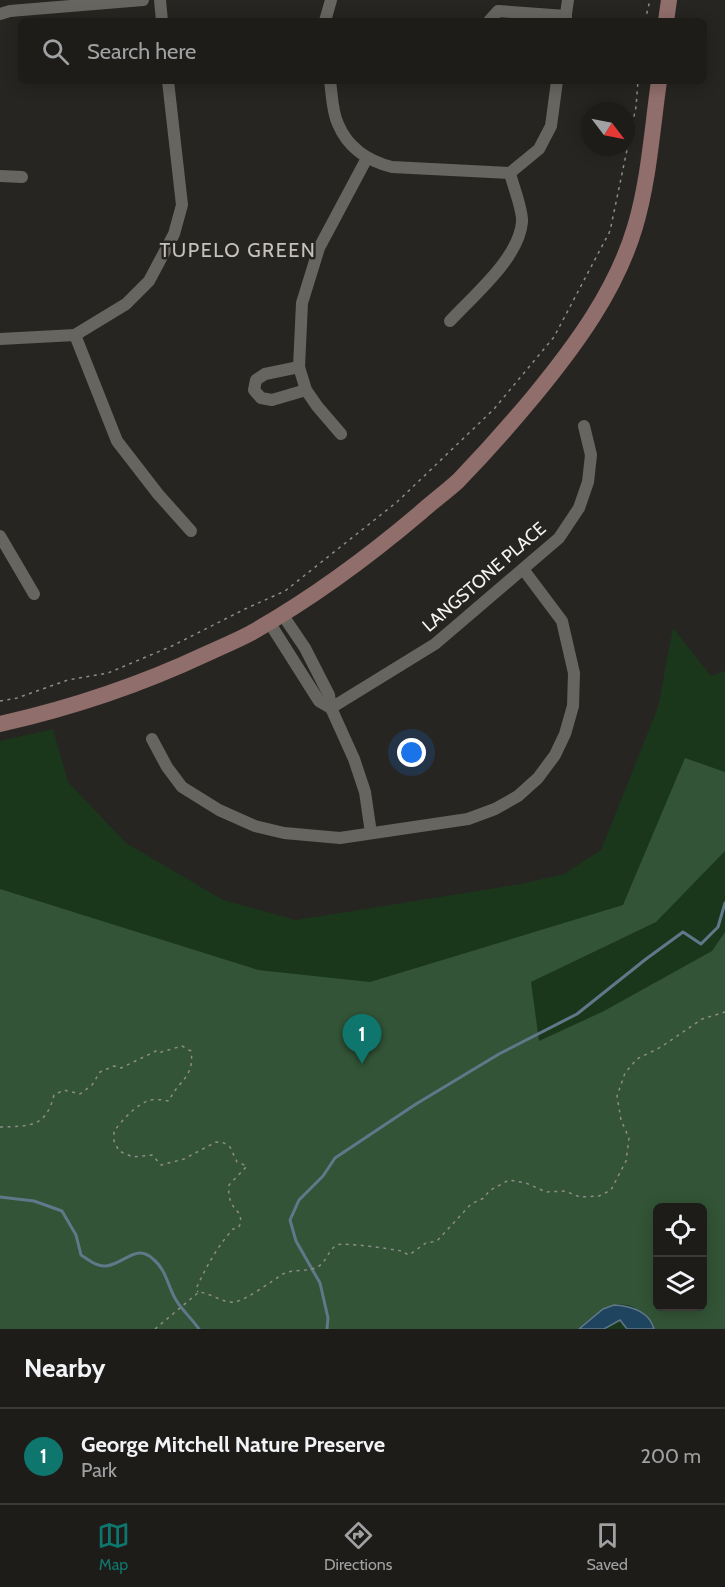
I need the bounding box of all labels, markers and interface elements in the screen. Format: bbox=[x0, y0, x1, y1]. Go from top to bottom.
search box bbox=[18, 18, 707, 84]
icon: search bbox=[39, 35, 72, 68]
text: Search here bbox=[87, 38, 196, 65]
north arrow bbox=[581, 102, 635, 156]
district label: TUPELO GREEN bbox=[160, 238, 316, 262]
street label: LANGSTONE PLACE bbox=[418, 517, 550, 637]
your location bbox=[397, 738, 426, 767]
pin: 1 bbox=[342, 1014, 382, 1064]
map controls bbox=[653, 1203, 707, 1311]
button: locate bbox=[653, 1203, 707, 1257]
button: layers bbox=[653, 1257, 707, 1311]
text: Nearby bbox=[24, 1352, 105, 1384]
text: George Mitchell Nature Preserve bbox=[81, 1431, 385, 1458]
text: 1 bbox=[40, 1444, 47, 1468]
text: 200 m bbox=[641, 1444, 701, 1468]
text: Park bbox=[81, 1458, 117, 1482]
tab: Map bbox=[97, 1519, 130, 1574]
tab: Directions bbox=[324, 1519, 392, 1574]
tab: Saved bbox=[586, 1519, 628, 1574]

